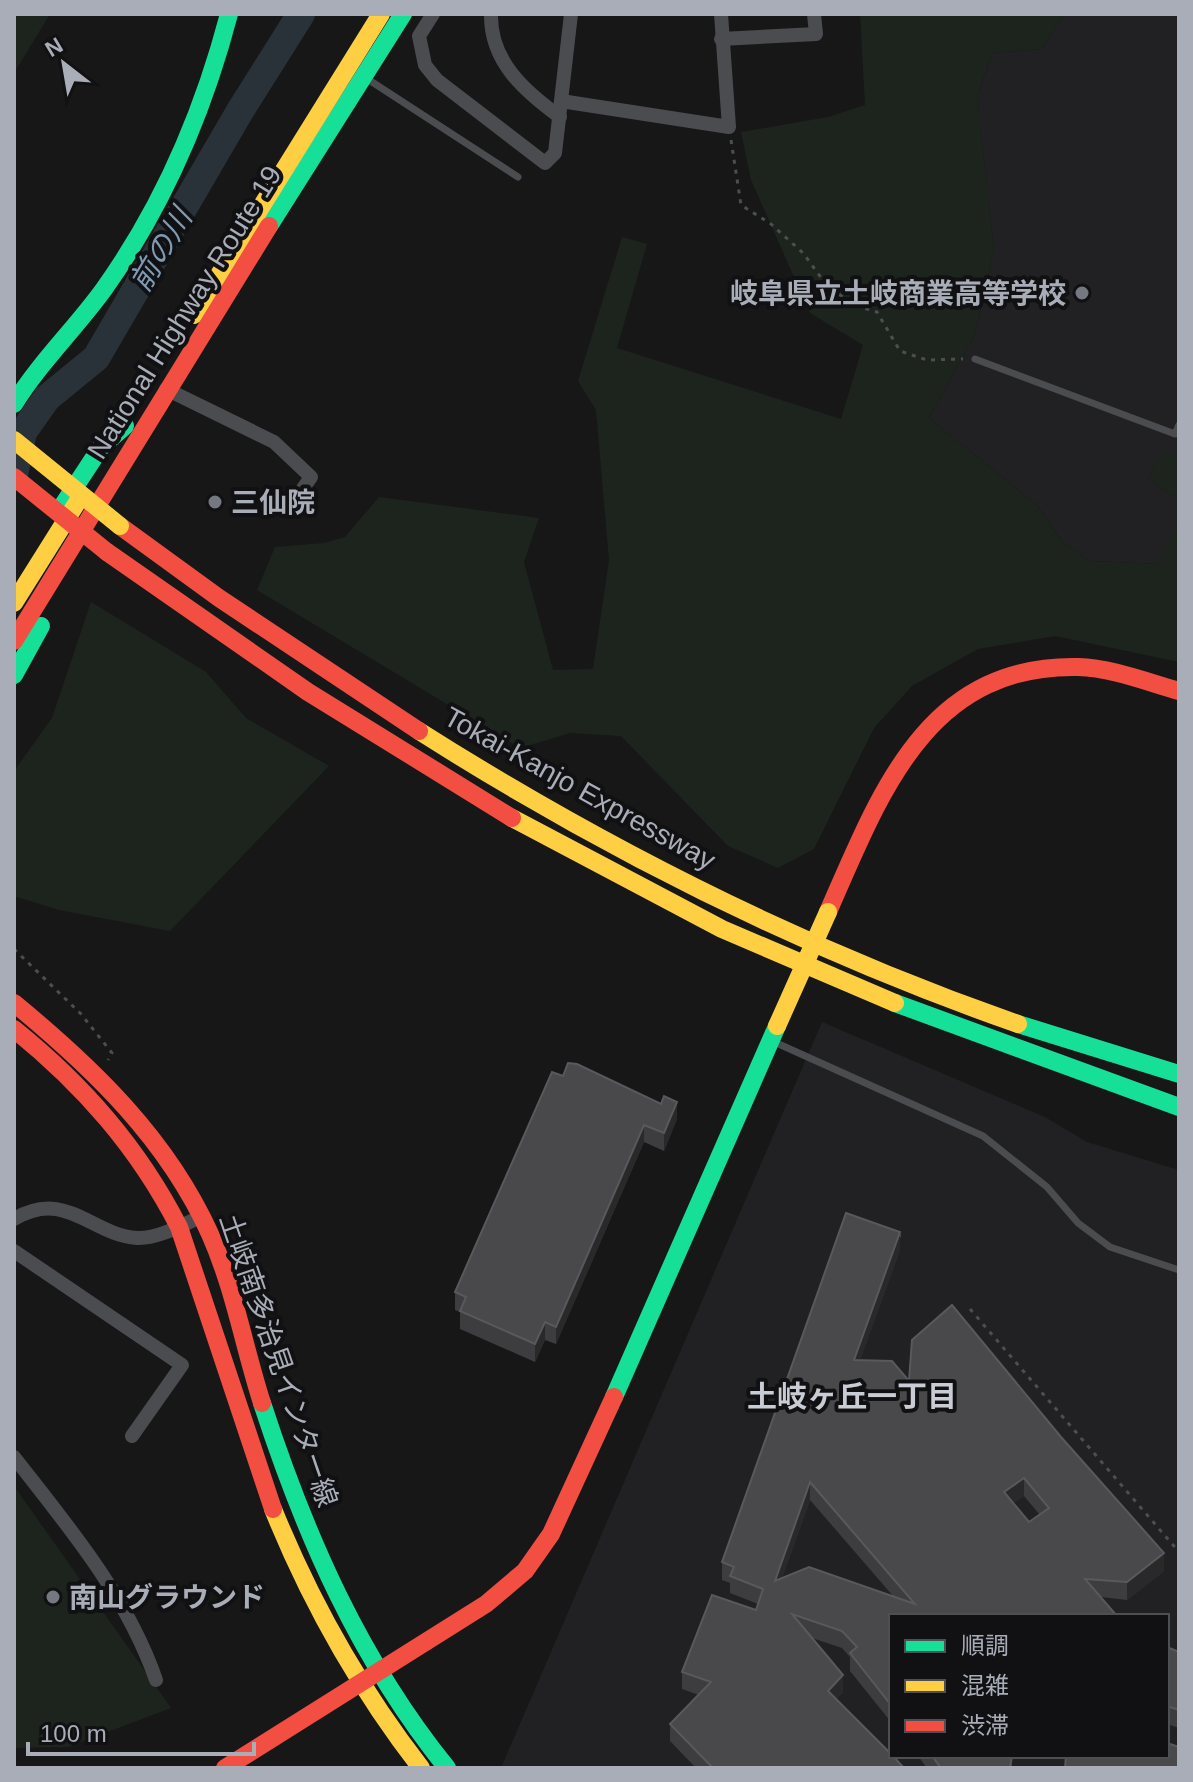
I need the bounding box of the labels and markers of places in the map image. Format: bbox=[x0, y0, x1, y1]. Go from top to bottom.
place label: 岐阜県立土岐商業高等学校 bbox=[730, 278, 1066, 309]
marker: 岐阜県立土岐商業高等学校 bbox=[1073, 284, 1091, 302]
place label: 三仙院 bbox=[231, 487, 315, 518]
marker: 三仙院 bbox=[206, 493, 224, 511]
place label: 南山グラウンド bbox=[69, 1582, 265, 1613]
marker: 南山グラウンド bbox=[44, 1588, 62, 1606]

